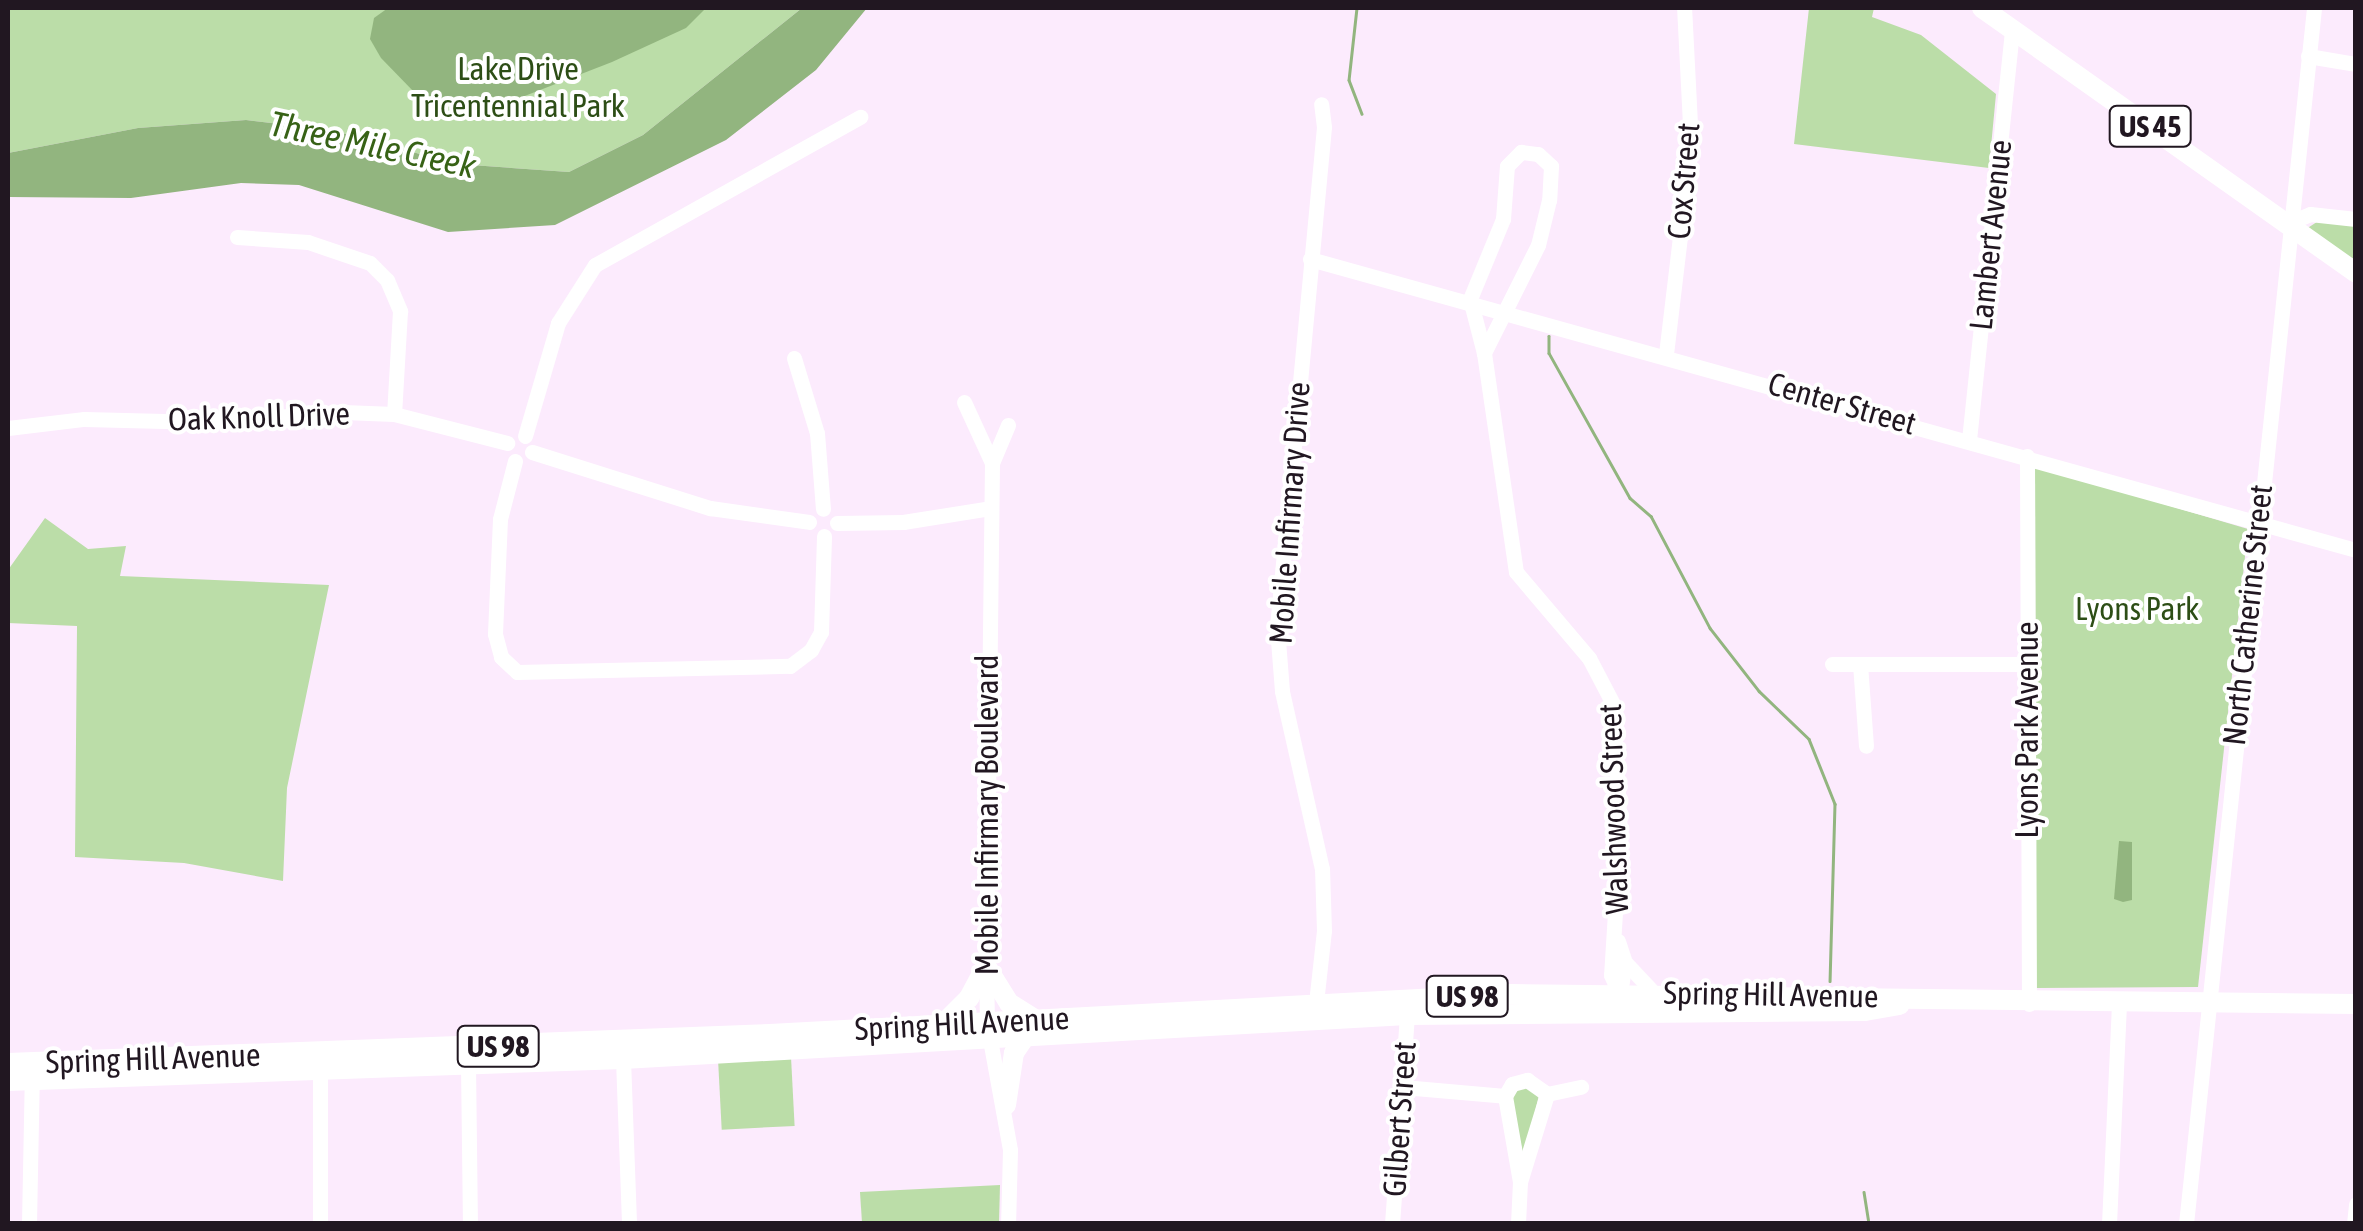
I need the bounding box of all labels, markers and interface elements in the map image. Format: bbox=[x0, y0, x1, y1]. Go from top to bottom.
park label: Lake Drive Tricentennial Park bbox=[411, 51, 625, 126]
road number: US 45 bbox=[2108, 101, 2192, 151]
water label: Three Mile Creek bbox=[266, 102, 480, 186]
street label: Cox Street bbox=[1660, 121, 1708, 241]
street label: Lambert Avenue bbox=[1962, 138, 2020, 332]
street label: Center Street bbox=[1764, 365, 1920, 443]
street label: Mobile Infirmary Drive bbox=[1262, 381, 1318, 645]
street label: Oak Knoll Drive bbox=[168, 395, 350, 439]
street label: North Catherine Street bbox=[2215, 483, 2281, 747]
park label: Lyons Park bbox=[2075, 590, 2199, 628]
street label: Lyons Park Avenue bbox=[2008, 622, 2046, 838]
street label: Mobile Infirmary Boulevard bbox=[968, 655, 1006, 975]
street label: Walshwood Street bbox=[1591, 703, 1637, 915]
road number: US 98 bbox=[1424, 971, 1510, 1021]
street label: Spring Hill Avenue bbox=[1663, 974, 1879, 1016]
street label: Spring Hill Avenue bbox=[854, 999, 1070, 1049]
road number: US 98 bbox=[456, 1021, 540, 1071]
street label: Spring Hill Avenue bbox=[45, 1036, 261, 1082]
street label: Gilbert Street bbox=[1375, 1040, 1425, 1198]

